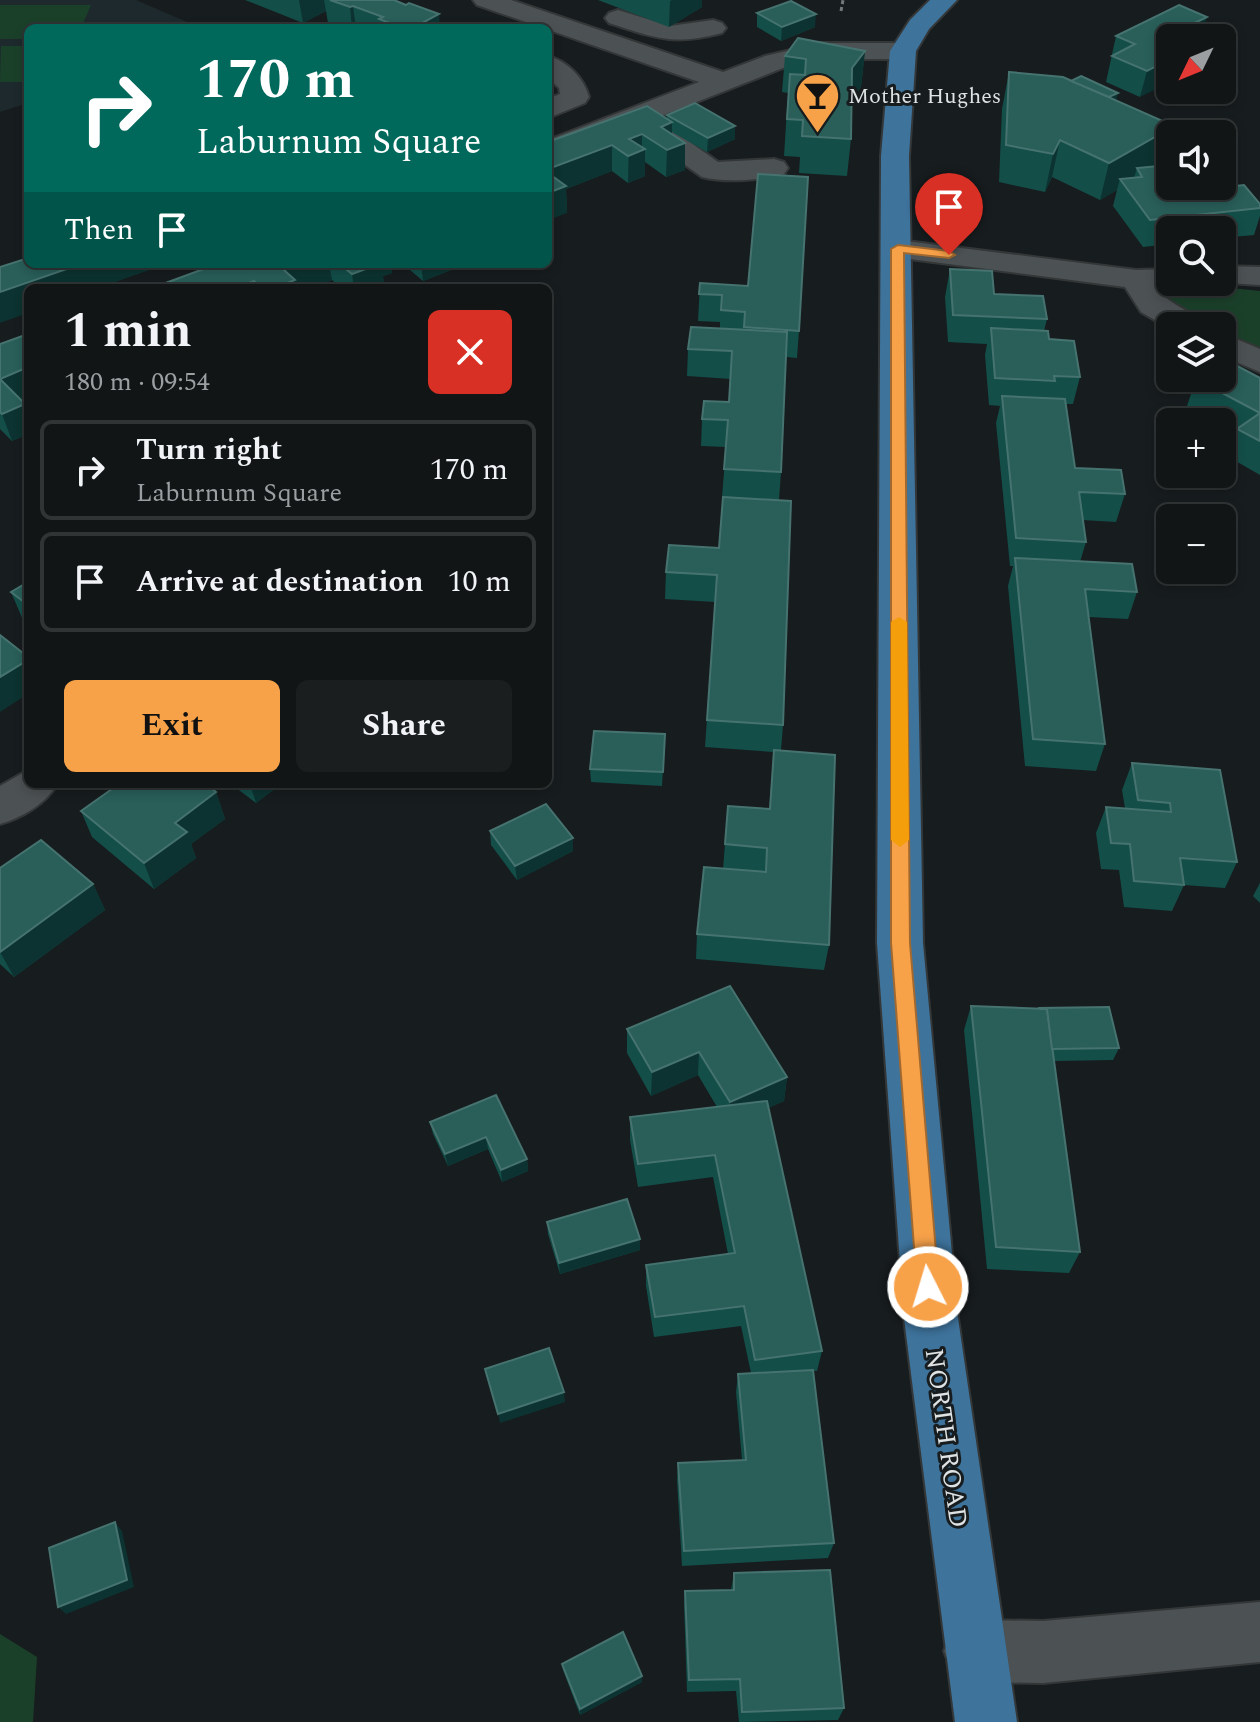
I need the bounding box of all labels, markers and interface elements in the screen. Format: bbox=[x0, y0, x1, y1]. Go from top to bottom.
north arrow bbox=[1156, 24, 1236, 104]
map controls bbox=[1156, 24, 1236, 584]
text: 170 m bbox=[196, 38, 355, 123]
icon: right bbox=[64, 56, 168, 160]
bar icon: Mother Hughes bbox=[793, 71, 841, 134]
place label: Mother Hughes bbox=[848, 80, 1001, 113]
text: Laburnum Square bbox=[196, 115, 481, 170]
button: sound bbox=[1156, 120, 1236, 200]
pin bbox=[915, 173, 983, 255]
icon: arrive bbox=[927, 185, 971, 229]
text: Then bbox=[64, 207, 134, 253]
icon: arrive bbox=[150, 208, 194, 252]
button: search bbox=[1156, 216, 1236, 296]
text: 1 min bbox=[64, 295, 192, 368]
button: close bbox=[428, 310, 512, 394]
button: layers bbox=[1156, 312, 1236, 392]
text: 180 m · 09:54 bbox=[64, 362, 210, 402]
button: + bbox=[1156, 408, 1236, 488]
text: Turn right bbox=[136, 427, 282, 473]
text: 170 m bbox=[430, 447, 508, 493]
icon: right bbox=[68, 448, 112, 492]
text: Laburnum Square bbox=[136, 473, 342, 513]
button: − bbox=[1156, 504, 1236, 584]
text: Arrive at destination bbox=[136, 559, 423, 605]
text: 10 m bbox=[447, 559, 511, 605]
icon: arrive bbox=[68, 560, 112, 604]
button: Exit bbox=[64, 680, 280, 772]
button: Share bbox=[296, 680, 512, 772]
position arrow bbox=[886, 1245, 970, 1329]
street label: NORTH ROAD bbox=[914, 1346, 978, 1530]

